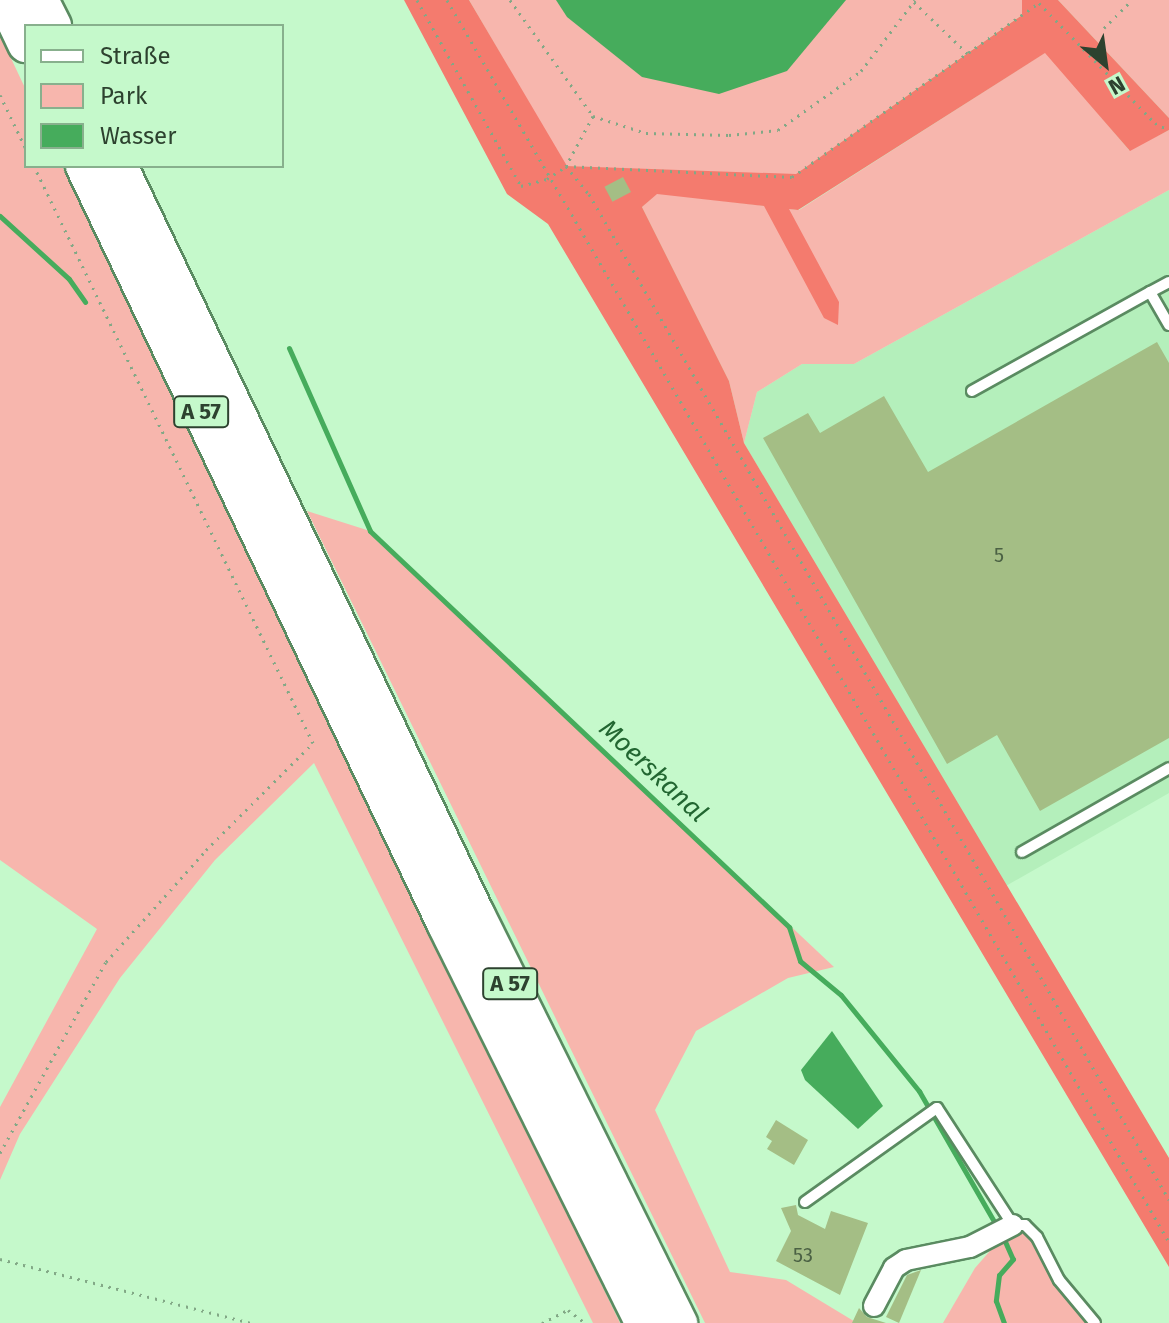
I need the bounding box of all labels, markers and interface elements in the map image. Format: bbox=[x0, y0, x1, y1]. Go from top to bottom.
legend bbox=[24, 24, 284, 168]
north arrow bbox=[1065, 24, 1145, 104]
text: Straße bbox=[100, 42, 171, 70]
text: N bbox=[1104, 70, 1130, 101]
text: Park bbox=[100, 82, 147, 110]
text: Wasser bbox=[100, 122, 176, 150]
road number: A 57 bbox=[173, 394, 229, 430]
house number: 5 bbox=[994, 543, 1004, 567]
water label: Moerskanal bbox=[592, 713, 714, 829]
road number: A 57 bbox=[482, 966, 538, 1002]
house number: 53 bbox=[793, 1243, 813, 1267]

